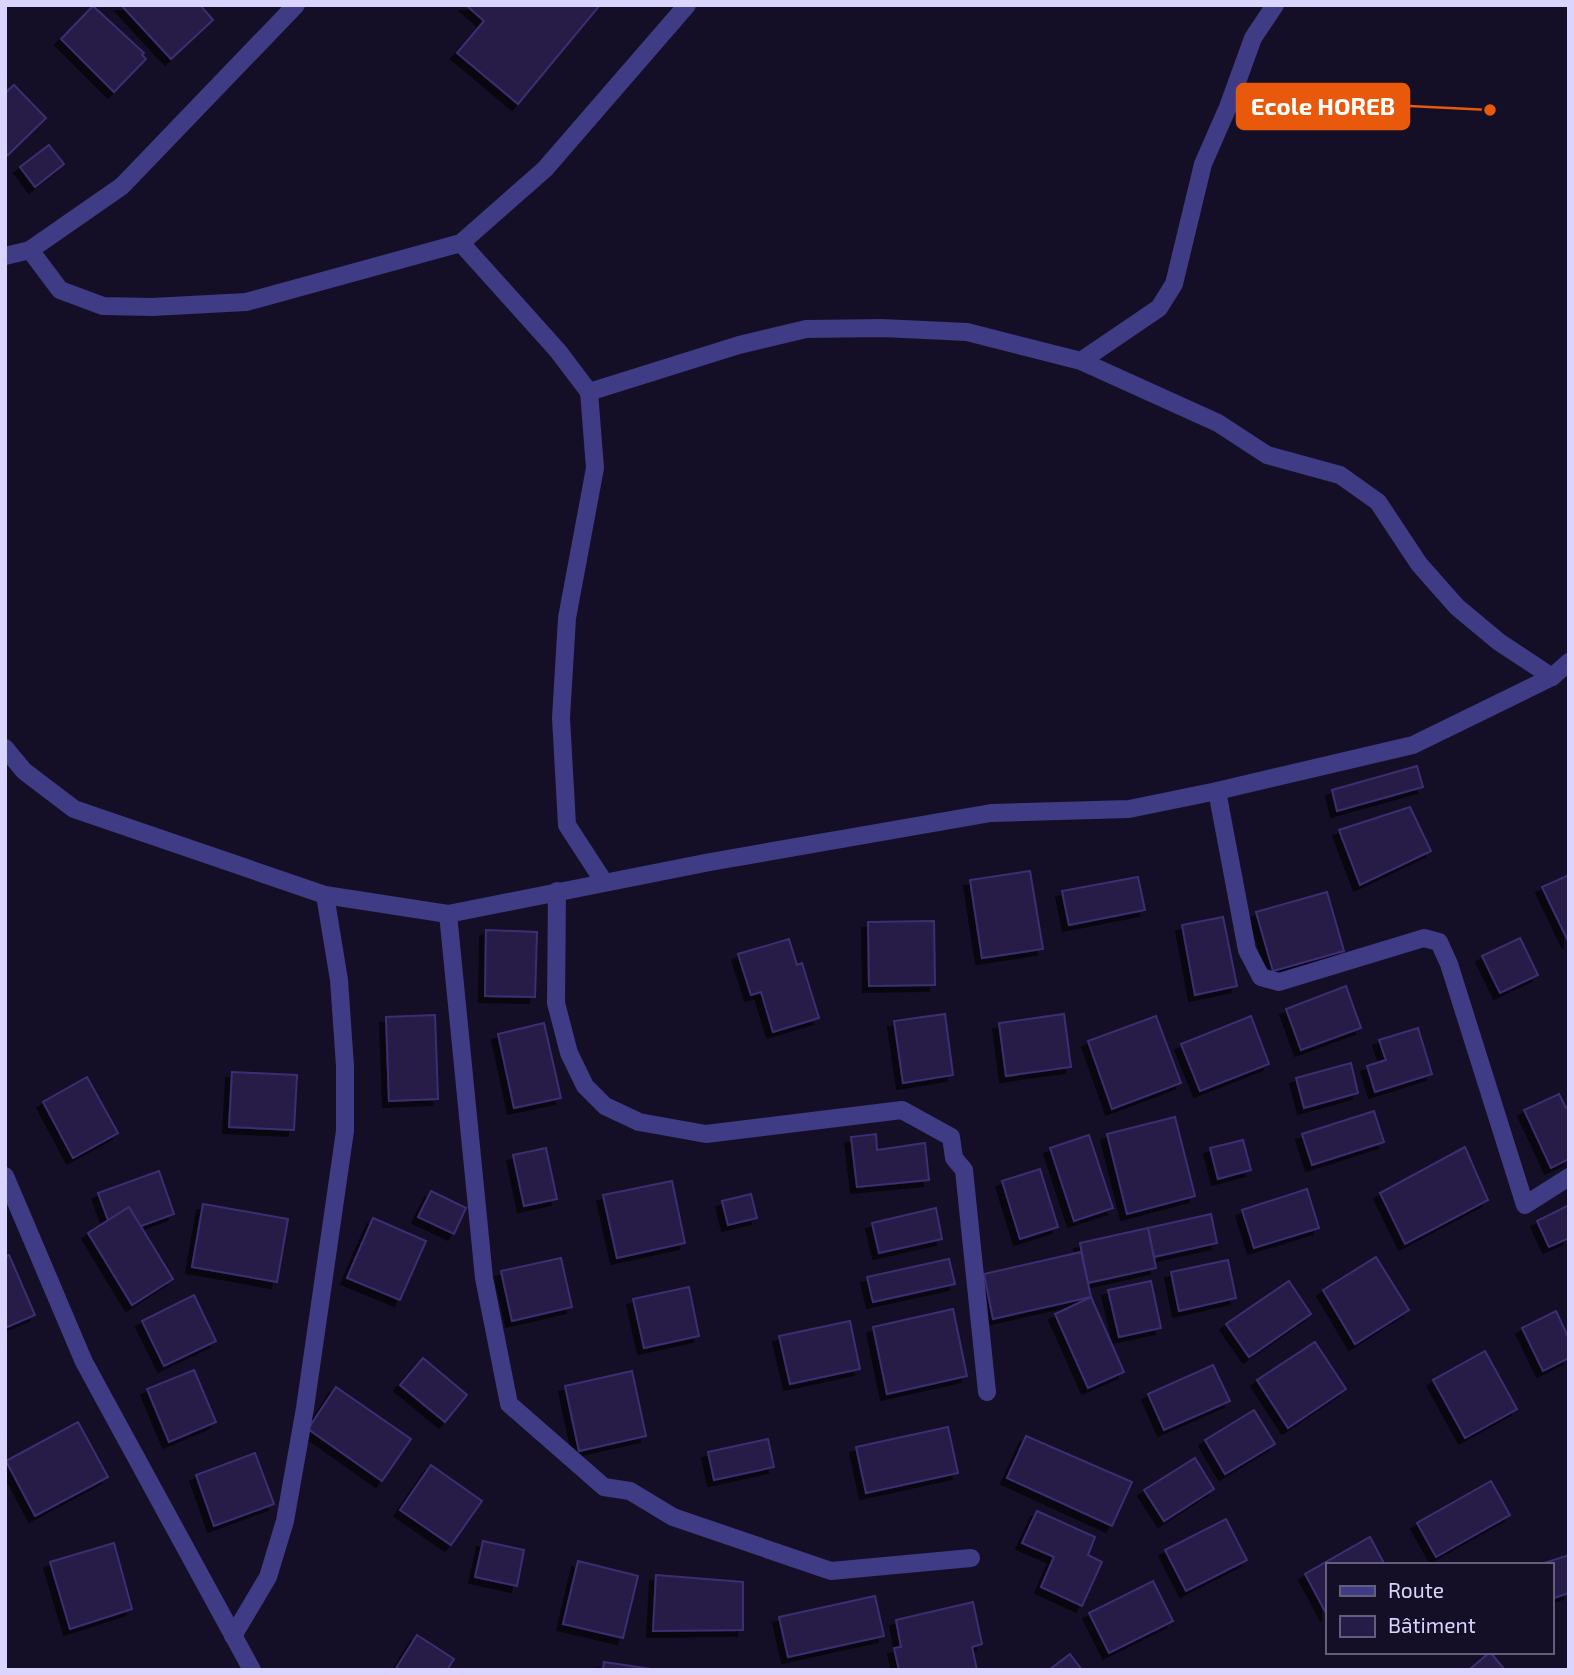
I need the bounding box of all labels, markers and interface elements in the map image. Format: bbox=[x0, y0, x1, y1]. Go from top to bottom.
callout: Ecole HOREB bbox=[1237, 84, 1409, 129]
text: Ecole HOREB bbox=[1251, 91, 1395, 120]
legend bbox=[1326, 1563, 1553, 1654]
text: Route bbox=[1388, 1577, 1444, 1602]
text: Bâtiment bbox=[1388, 1612, 1476, 1637]

